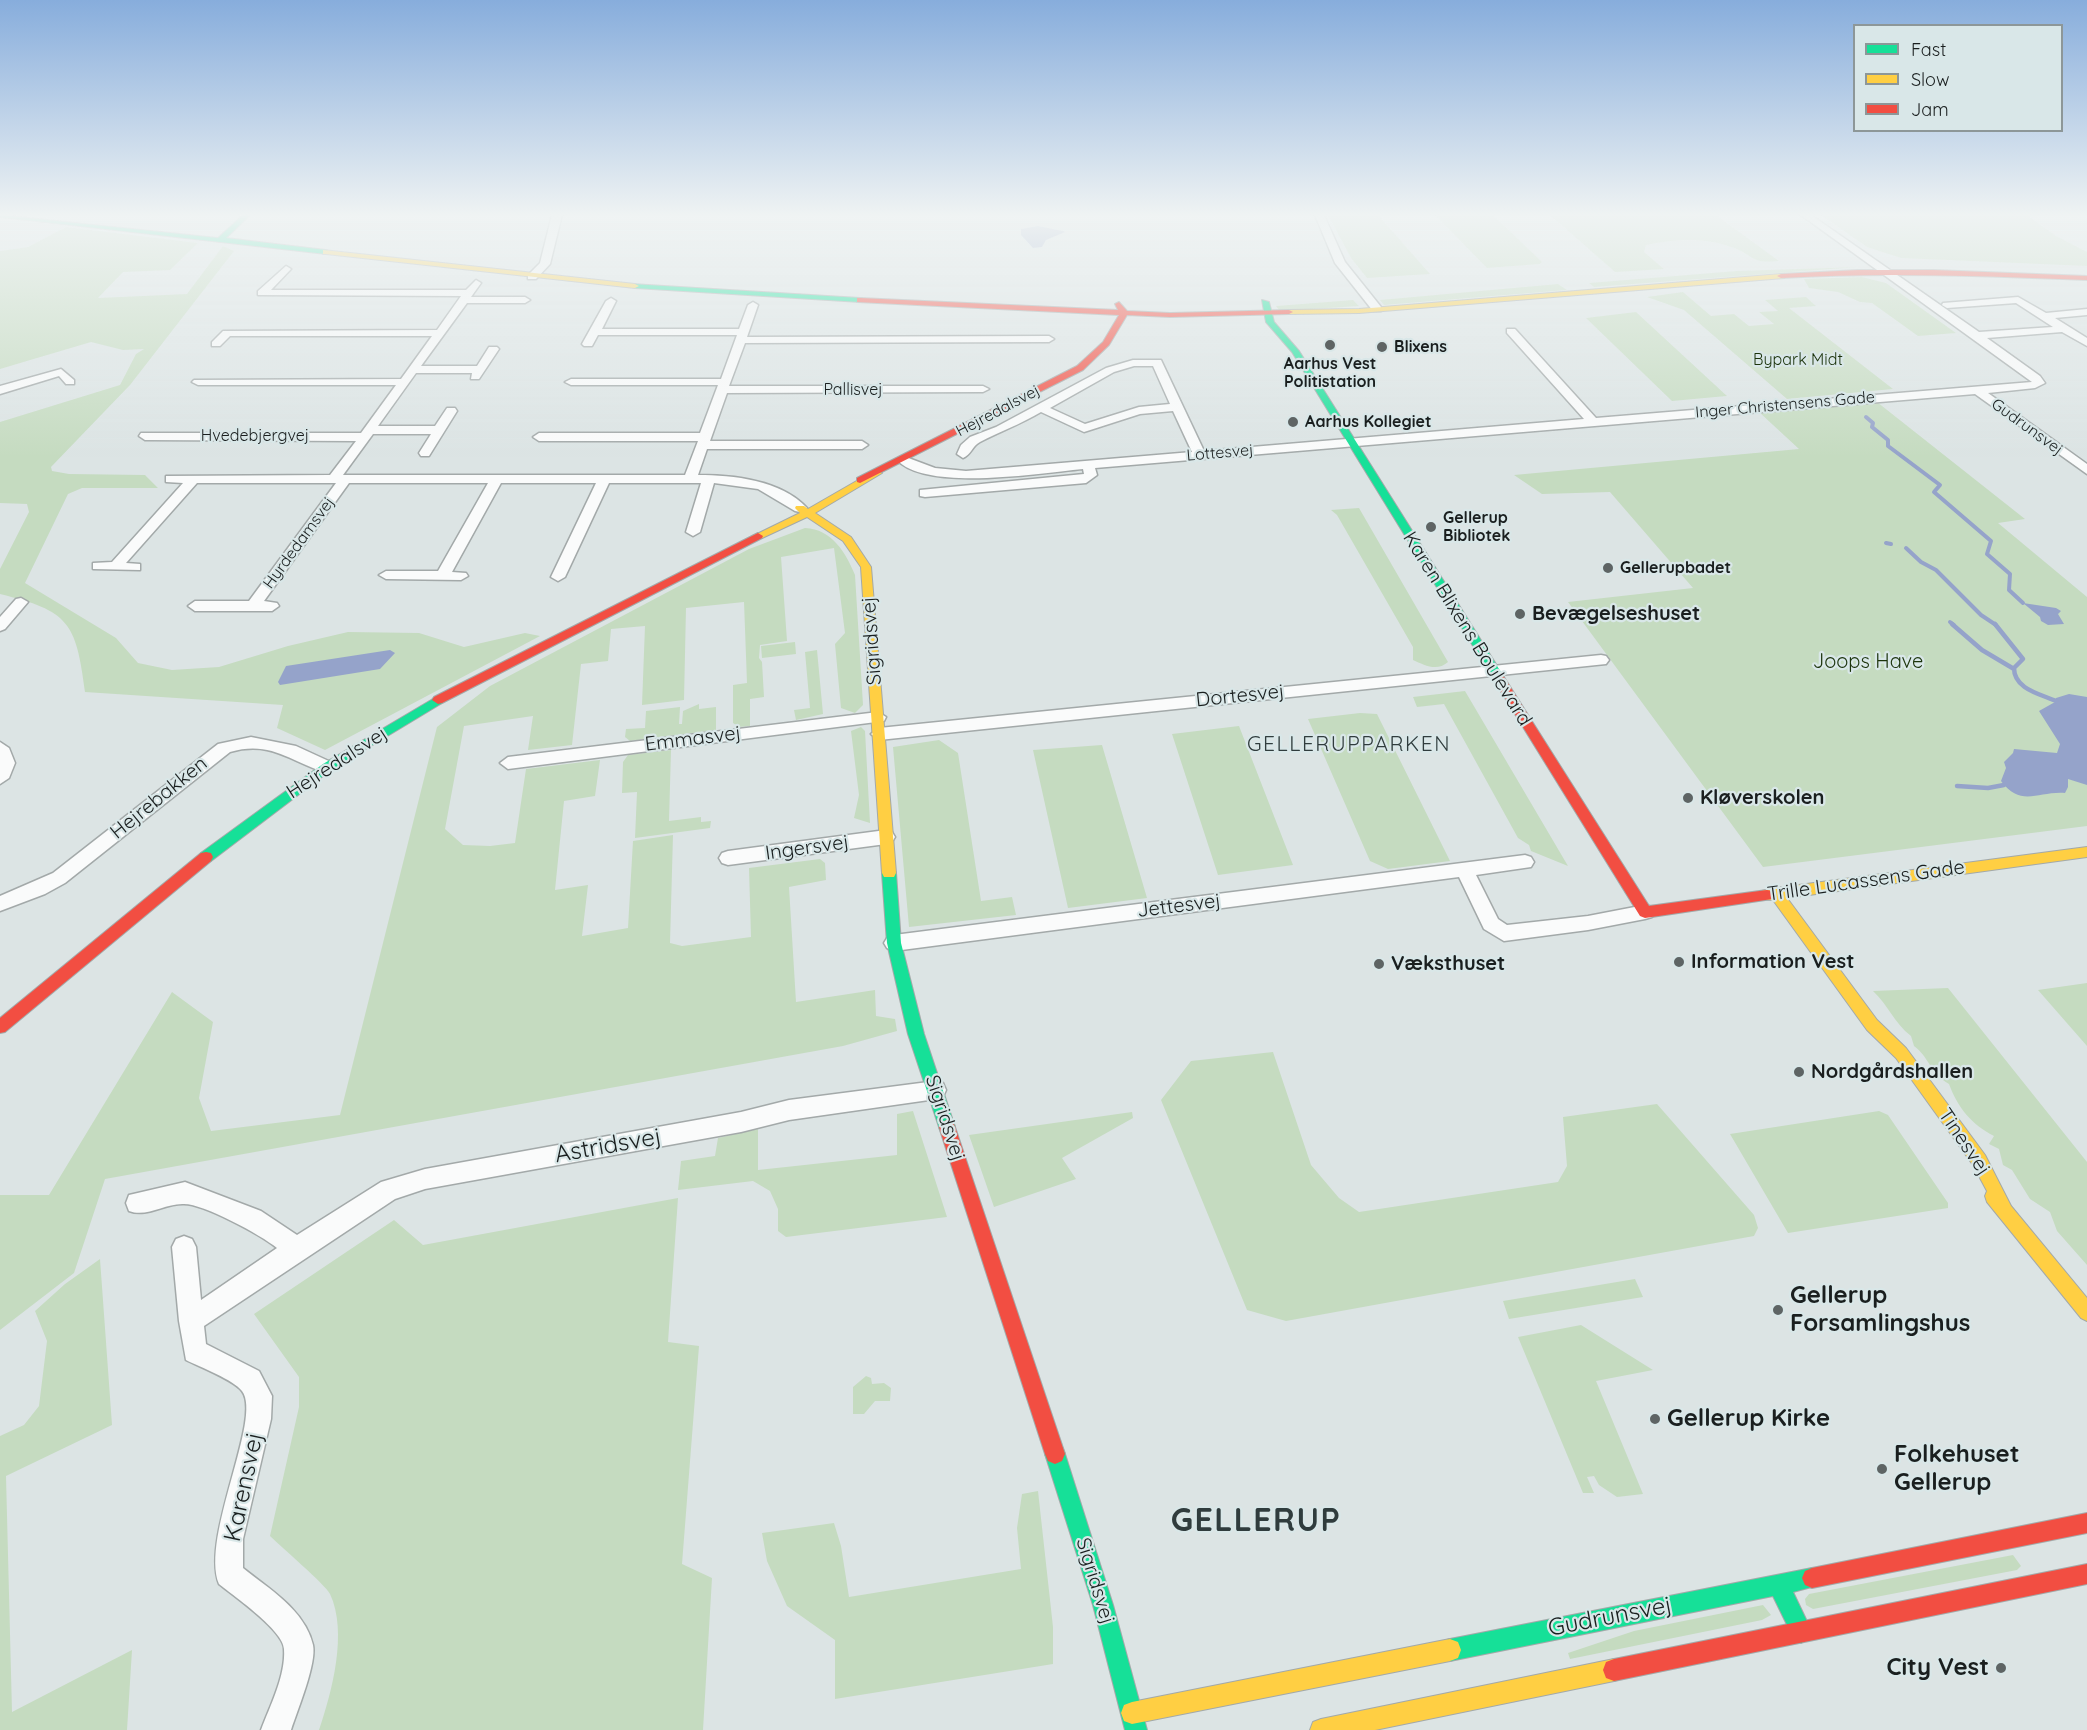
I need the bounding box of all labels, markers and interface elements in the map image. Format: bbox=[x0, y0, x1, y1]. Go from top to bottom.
legend bbox=[1853, 24, 2063, 132]
text: Fast bbox=[1911, 38, 1946, 61]
text: Slow bbox=[1911, 68, 1949, 91]
text: Jam bbox=[1911, 98, 1949, 121]
place label: Blixens bbox=[1394, 337, 1447, 357]
marker: Aarhus Vest Politistation bbox=[1323, 338, 1337, 352]
marker: Blixens bbox=[1375, 340, 1389, 354]
park label: Bypark Midt bbox=[1753, 350, 1843, 370]
place label: Aarhus Vest Politistation bbox=[1284, 354, 1376, 392]
street label: Pallisvej bbox=[823, 380, 883, 400]
street label: Hejredalsvej bbox=[953, 381, 1043, 441]
street label: Inger Christensens Gade bbox=[1694, 388, 1876, 422]
street label: Gudrunsvej bbox=[1988, 395, 2066, 459]
place label: Aarhus Kollegiet bbox=[1305, 412, 1431, 432]
marker: Aarhus Kollegiet bbox=[1286, 415, 1300, 429]
street label: Hvedebjergvej bbox=[201, 426, 309, 446]
street label: Lottesvej bbox=[1186, 441, 1254, 465]
street label: Hyrdedamsvej bbox=[259, 494, 339, 592]
place label: Gellerup Bibliotek bbox=[1443, 508, 1510, 546]
marker: Gellerup Bibliotek bbox=[1424, 520, 1438, 534]
street label: Karen Blixens Boulevard bbox=[1397, 528, 1537, 730]
place label: Gellerupbadet bbox=[1620, 558, 1731, 578]
marker: Gellerupbadet bbox=[1601, 561, 1615, 575]
street label: Sigridsvej bbox=[857, 596, 887, 686]
place label: Bevægelseshuset bbox=[1532, 602, 1700, 626]
marker: Bevægelseshuset bbox=[1513, 607, 1527, 621]
park label: Joops Have bbox=[1813, 650, 1923, 674]
street label: Dortesvej bbox=[1195, 679, 1285, 713]
street label: Emmasvej bbox=[644, 721, 742, 757]
street label: Hejredalsvej bbox=[282, 722, 392, 804]
district label: GELLERUPPARKEN bbox=[1247, 732, 1451, 758]
street label: Hejrebakken bbox=[106, 752, 212, 844]
place label: Kløverskolen bbox=[1700, 786, 1824, 810]
marker: Kløverskolen bbox=[1681, 791, 1695, 805]
street label: Ingersvej bbox=[764, 830, 850, 866]
street label: Trille Lucassens Gade bbox=[1766, 855, 1966, 907]
street label: Jettesvej bbox=[1136, 889, 1222, 923]
place label: Information Vest bbox=[1691, 950, 1854, 974]
place label: Væksthuset bbox=[1391, 952, 1505, 976]
marker: Information Vest bbox=[1672, 955, 1686, 969]
marker: Væksthuset bbox=[1372, 957, 1386, 971]
place label: Nordgårdshallen bbox=[1811, 1060, 1973, 1084]
marker: Nordgårdshallen bbox=[1792, 1065, 1806, 1079]
street label: Sigridsvej bbox=[920, 1072, 970, 1164]
street label: Tinesvej bbox=[1933, 1104, 1995, 1180]
street label: Astridsvej bbox=[552, 1122, 664, 1170]
place label: Gellerup Forsamlingshus bbox=[1790, 1282, 1970, 1338]
marker: Gellerup Forsamlingshus bbox=[1771, 1303, 1785, 1317]
place label: Gellerup Kirke bbox=[1667, 1405, 1830, 1433]
marker: Gellerup Kirke bbox=[1648, 1412, 1662, 1426]
street label: Karensvej bbox=[218, 1430, 270, 1544]
place label: Folkehuset Gellerup bbox=[1894, 1441, 2020, 1497]
marker: Folkehuset Gellerup bbox=[1875, 1462, 1889, 1476]
district label: GELLERUP bbox=[1171, 1502, 1341, 1540]
street label: Sigridsvej bbox=[1071, 1535, 1119, 1627]
street label: Gudrunsvej bbox=[1546, 1591, 1674, 1643]
place label: City Vest bbox=[1886, 1654, 1989, 1682]
marker: City Vest bbox=[1994, 1661, 2008, 1675]

